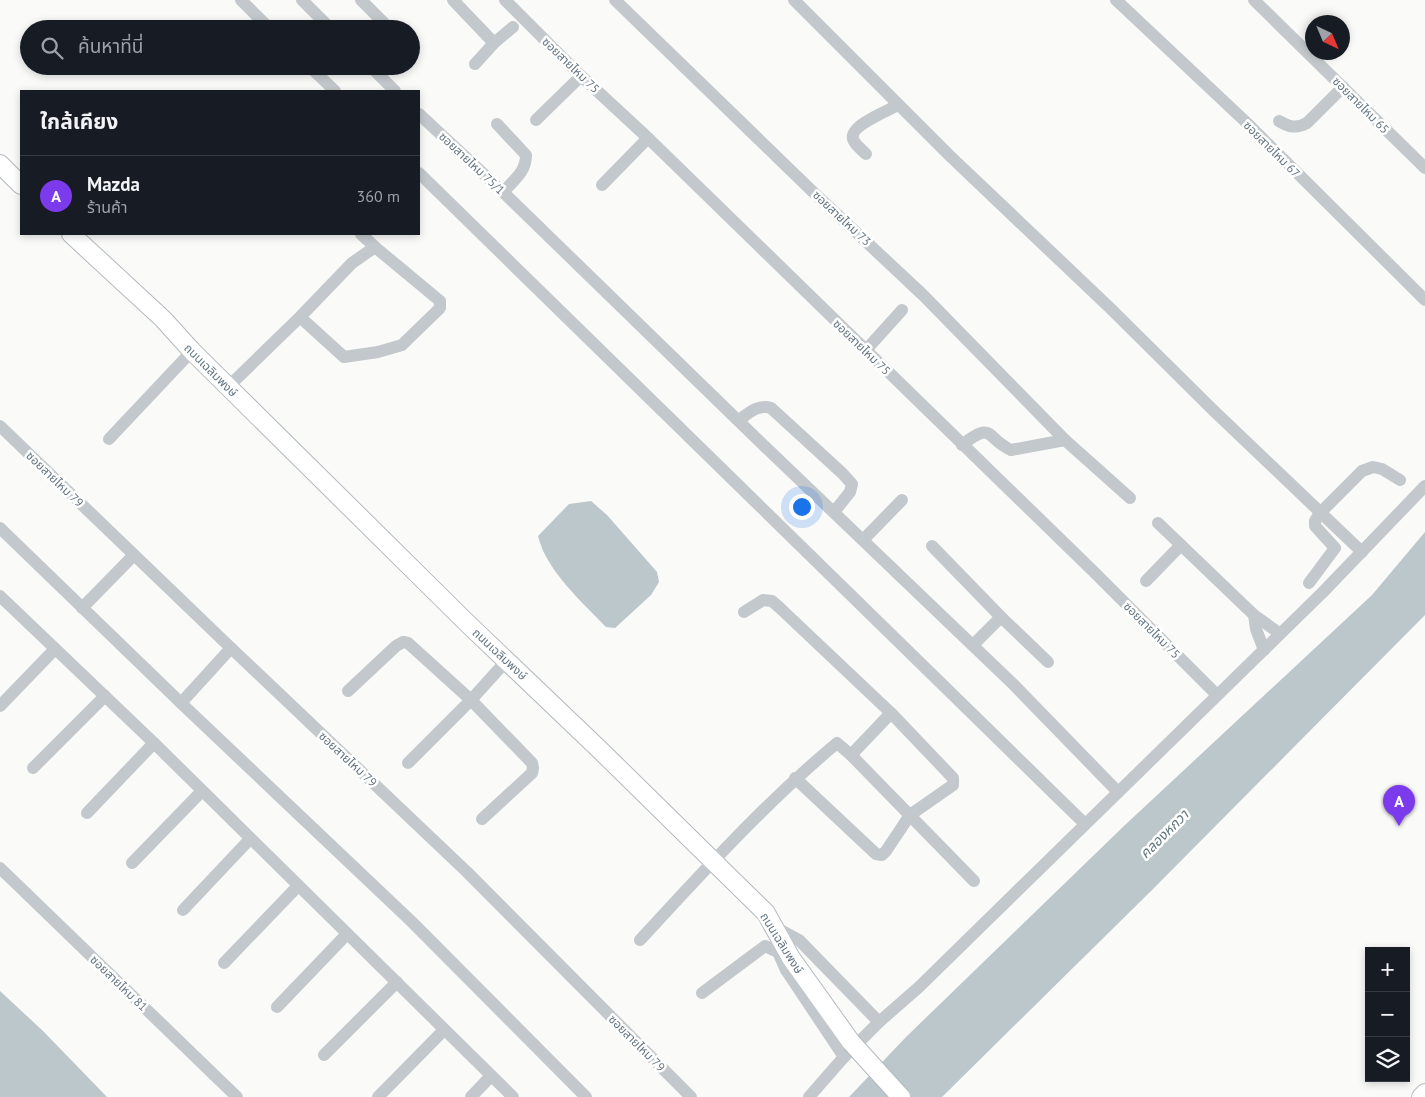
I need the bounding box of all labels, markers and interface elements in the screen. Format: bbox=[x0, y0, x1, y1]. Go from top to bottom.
north arrow bbox=[1305, 15, 1350, 60]
search box bbox=[20, 20, 420, 75]
icon: search bbox=[38, 34, 66, 62]
text: ค้นหาที่นี่ bbox=[78, 34, 143, 58]
street label: ซอยสายไหม 75 bbox=[539, 34, 603, 96]
street label: ซอยสายไหม 65 bbox=[1330, 74, 1392, 136]
text: ใกล้เคียง bbox=[40, 108, 118, 135]
street label: ซอยสายไหม 67 bbox=[1241, 118, 1303, 180]
street label: ซอยสายไหม 75/1 bbox=[436, 129, 508, 197]
text: Mazda bbox=[87, 172, 140, 196]
text: A bbox=[51, 186, 61, 206]
text: 360 m bbox=[357, 186, 400, 206]
street label: ซอยสายไหม 73 bbox=[810, 187, 874, 249]
text: ร้านค้า bbox=[87, 197, 127, 217]
street label: ซอยสายไหม 75 bbox=[830, 316, 894, 378]
street label: ถนนเฉลิมพงษ์ bbox=[181, 340, 241, 400]
street label: ซอยสายไหม 79 bbox=[23, 448, 87, 510]
your location bbox=[789, 494, 815, 520]
street label: ซอยสายไหม 75 bbox=[1121, 599, 1183, 661]
street label: ถนนเฉลิมพงษ์ bbox=[470, 625, 531, 683]
street label: ซอยสายไหม 79 bbox=[316, 728, 380, 790]
pin: A bbox=[1383, 785, 1415, 826]
water label: คลองหกวา bbox=[1136, 805, 1193, 862]
street label: ถนนเฉลิมพงษ์ bbox=[757, 910, 807, 977]
map controls bbox=[1365, 947, 1410, 1082]
button: + bbox=[1365, 947, 1410, 992]
street label: ซอยสายไหม 81 bbox=[87, 952, 151, 1014]
button: − bbox=[1365, 992, 1410, 1037]
street label: ซอยสายไหม 79 bbox=[606, 1012, 668, 1074]
button: layers bbox=[1365, 1037, 1410, 1082]

